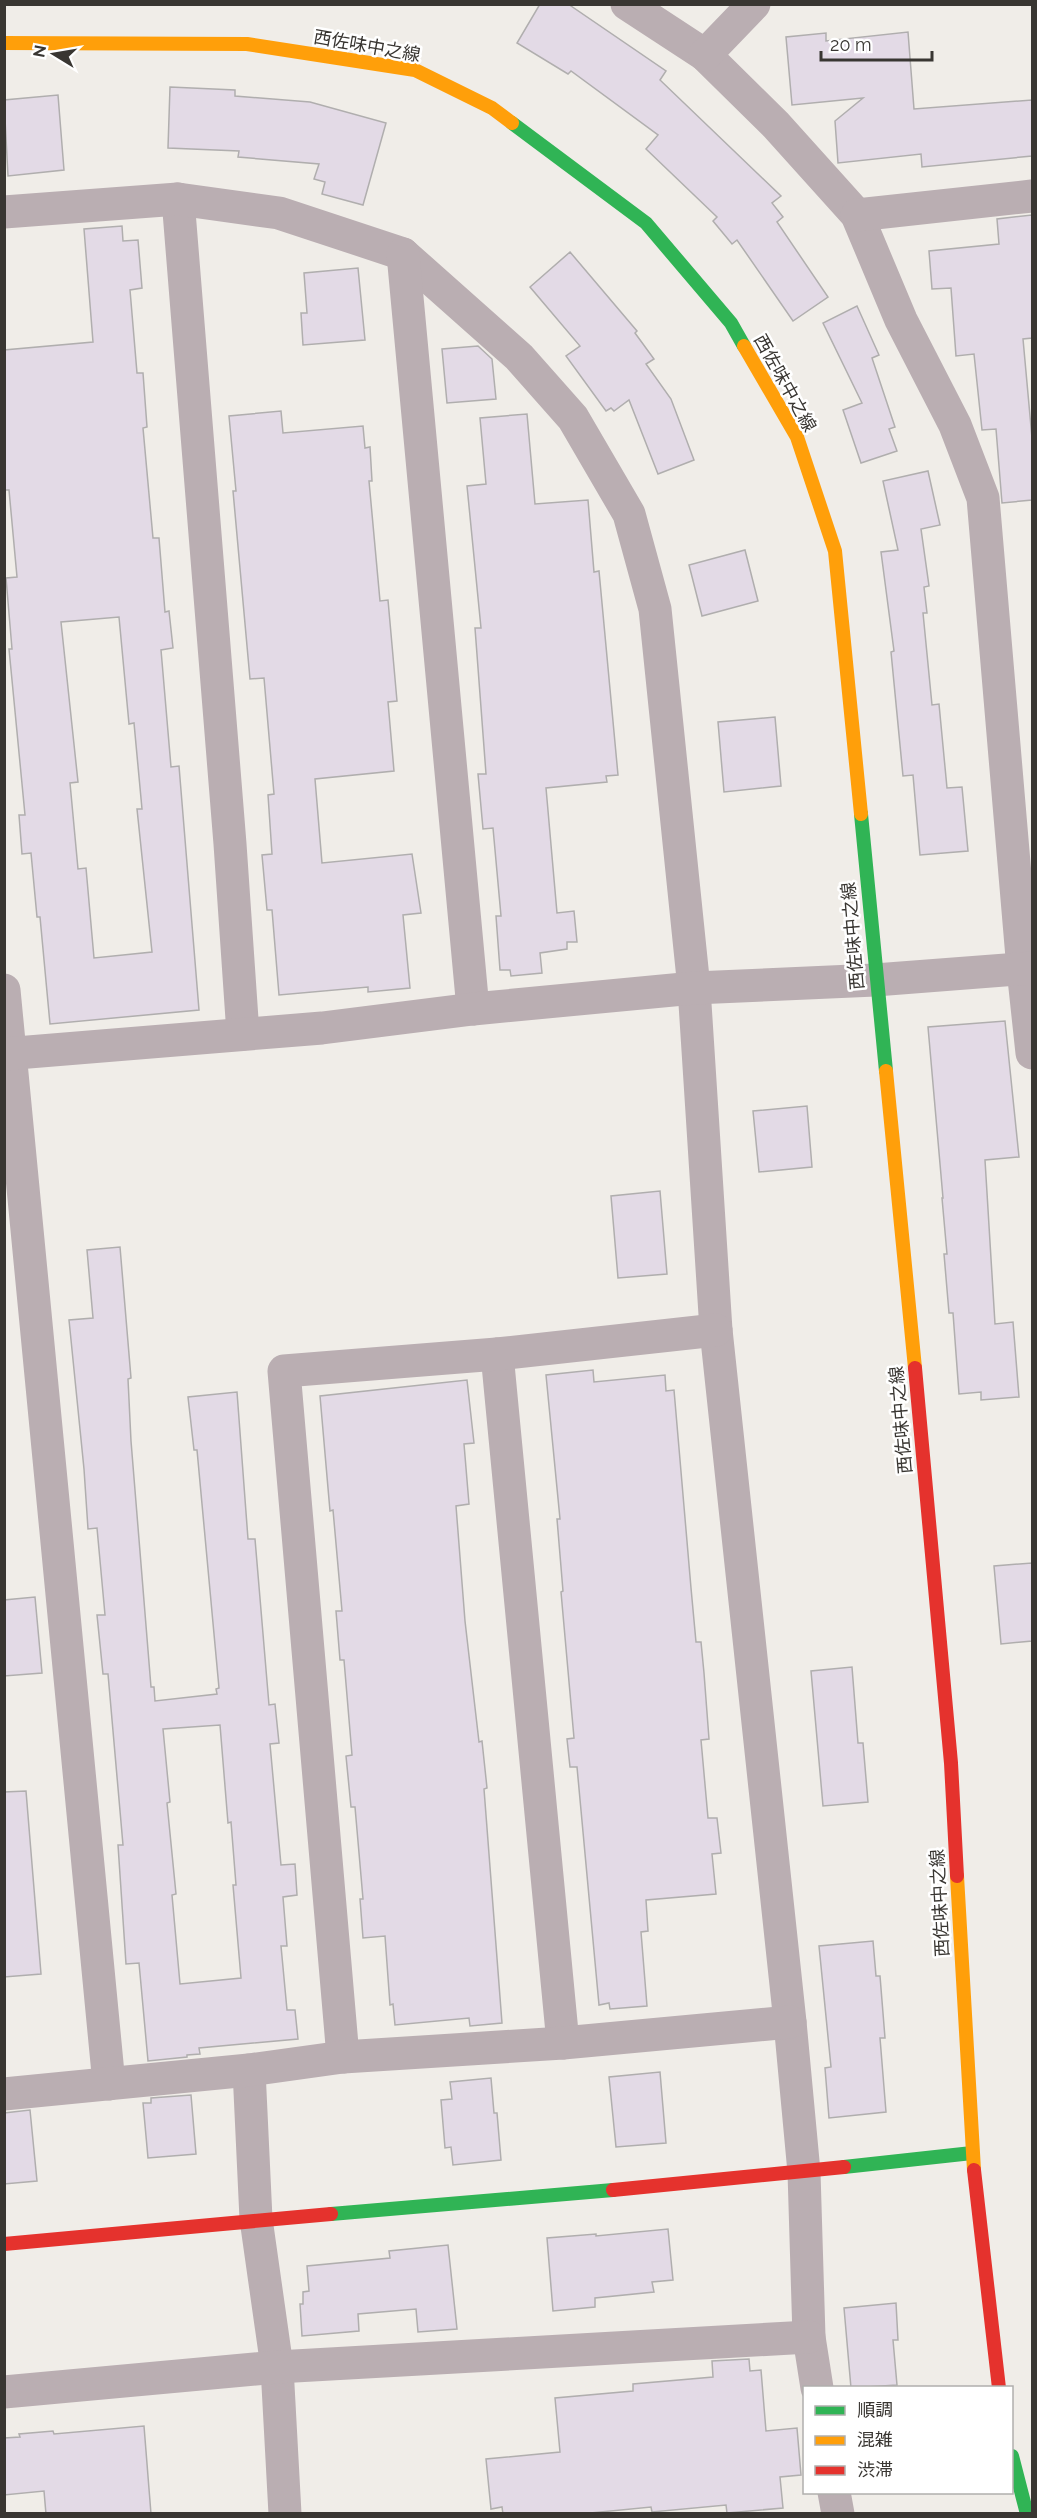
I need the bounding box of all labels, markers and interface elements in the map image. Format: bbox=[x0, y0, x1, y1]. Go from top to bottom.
north arrow bbox=[24, 24, 84, 84]
scale bar bbox=[821, 24, 932, 62]
street label: 西佐味中之線 bbox=[312, 26, 422, 65]
text: 20 m bbox=[830, 34, 872, 55]
text: N bbox=[29, 43, 50, 59]
street label: 西佐味中之線 bbox=[750, 330, 821, 435]
street label: 西佐味中之線 bbox=[837, 881, 868, 991]
street label: 西佐味中之線 bbox=[885, 1365, 916, 1475]
street label: 西佐味中之線 bbox=[926, 1849, 953, 1958]
legend bbox=[803, 2386, 1013, 2494]
text: 順調 bbox=[857, 2399, 893, 2420]
text: 混雑 bbox=[857, 2429, 893, 2450]
text: 渋滞 bbox=[857, 2459, 893, 2480]

